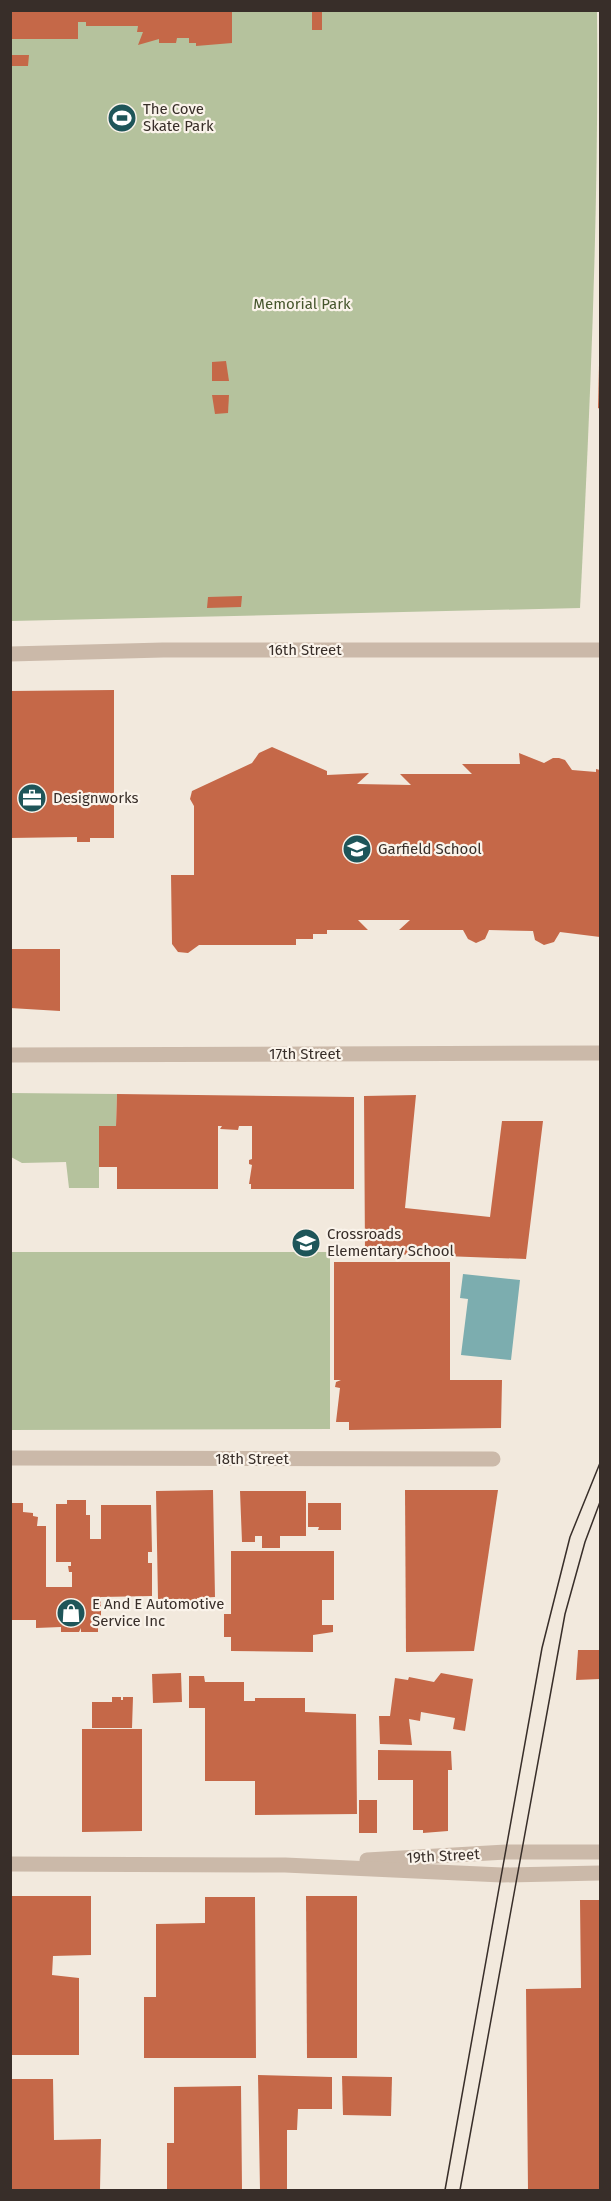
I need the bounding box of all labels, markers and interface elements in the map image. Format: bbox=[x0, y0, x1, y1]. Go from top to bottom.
place label: The Cove Skate Park bbox=[143, 100, 214, 135]
sports icon: The Cove Skate Park bbox=[106, 102, 138, 134]
park label: Memorial Park bbox=[253, 295, 351, 313]
street label: 16th Street bbox=[268, 641, 342, 659]
office icon: Designworks bbox=[16, 782, 48, 814]
place label: Designworks bbox=[53, 789, 139, 807]
school or university icon: Garfield School bbox=[341, 833, 373, 865]
place label: Garfield School bbox=[378, 840, 482, 858]
street label: 17th Street bbox=[269, 1045, 342, 1063]
place label: Crossroads Elementary School bbox=[327, 1225, 455, 1260]
school or university icon: Crossroads Elementary School bbox=[290, 1227, 322, 1259]
street label: 18th Street bbox=[215, 1450, 289, 1468]
place label: E And E Automotive Service Inc bbox=[92, 1595, 224, 1630]
shop icon: E And E Automotive Service Inc bbox=[55, 1597, 87, 1629]
street label: 19th Street bbox=[406, 1845, 481, 1867]

